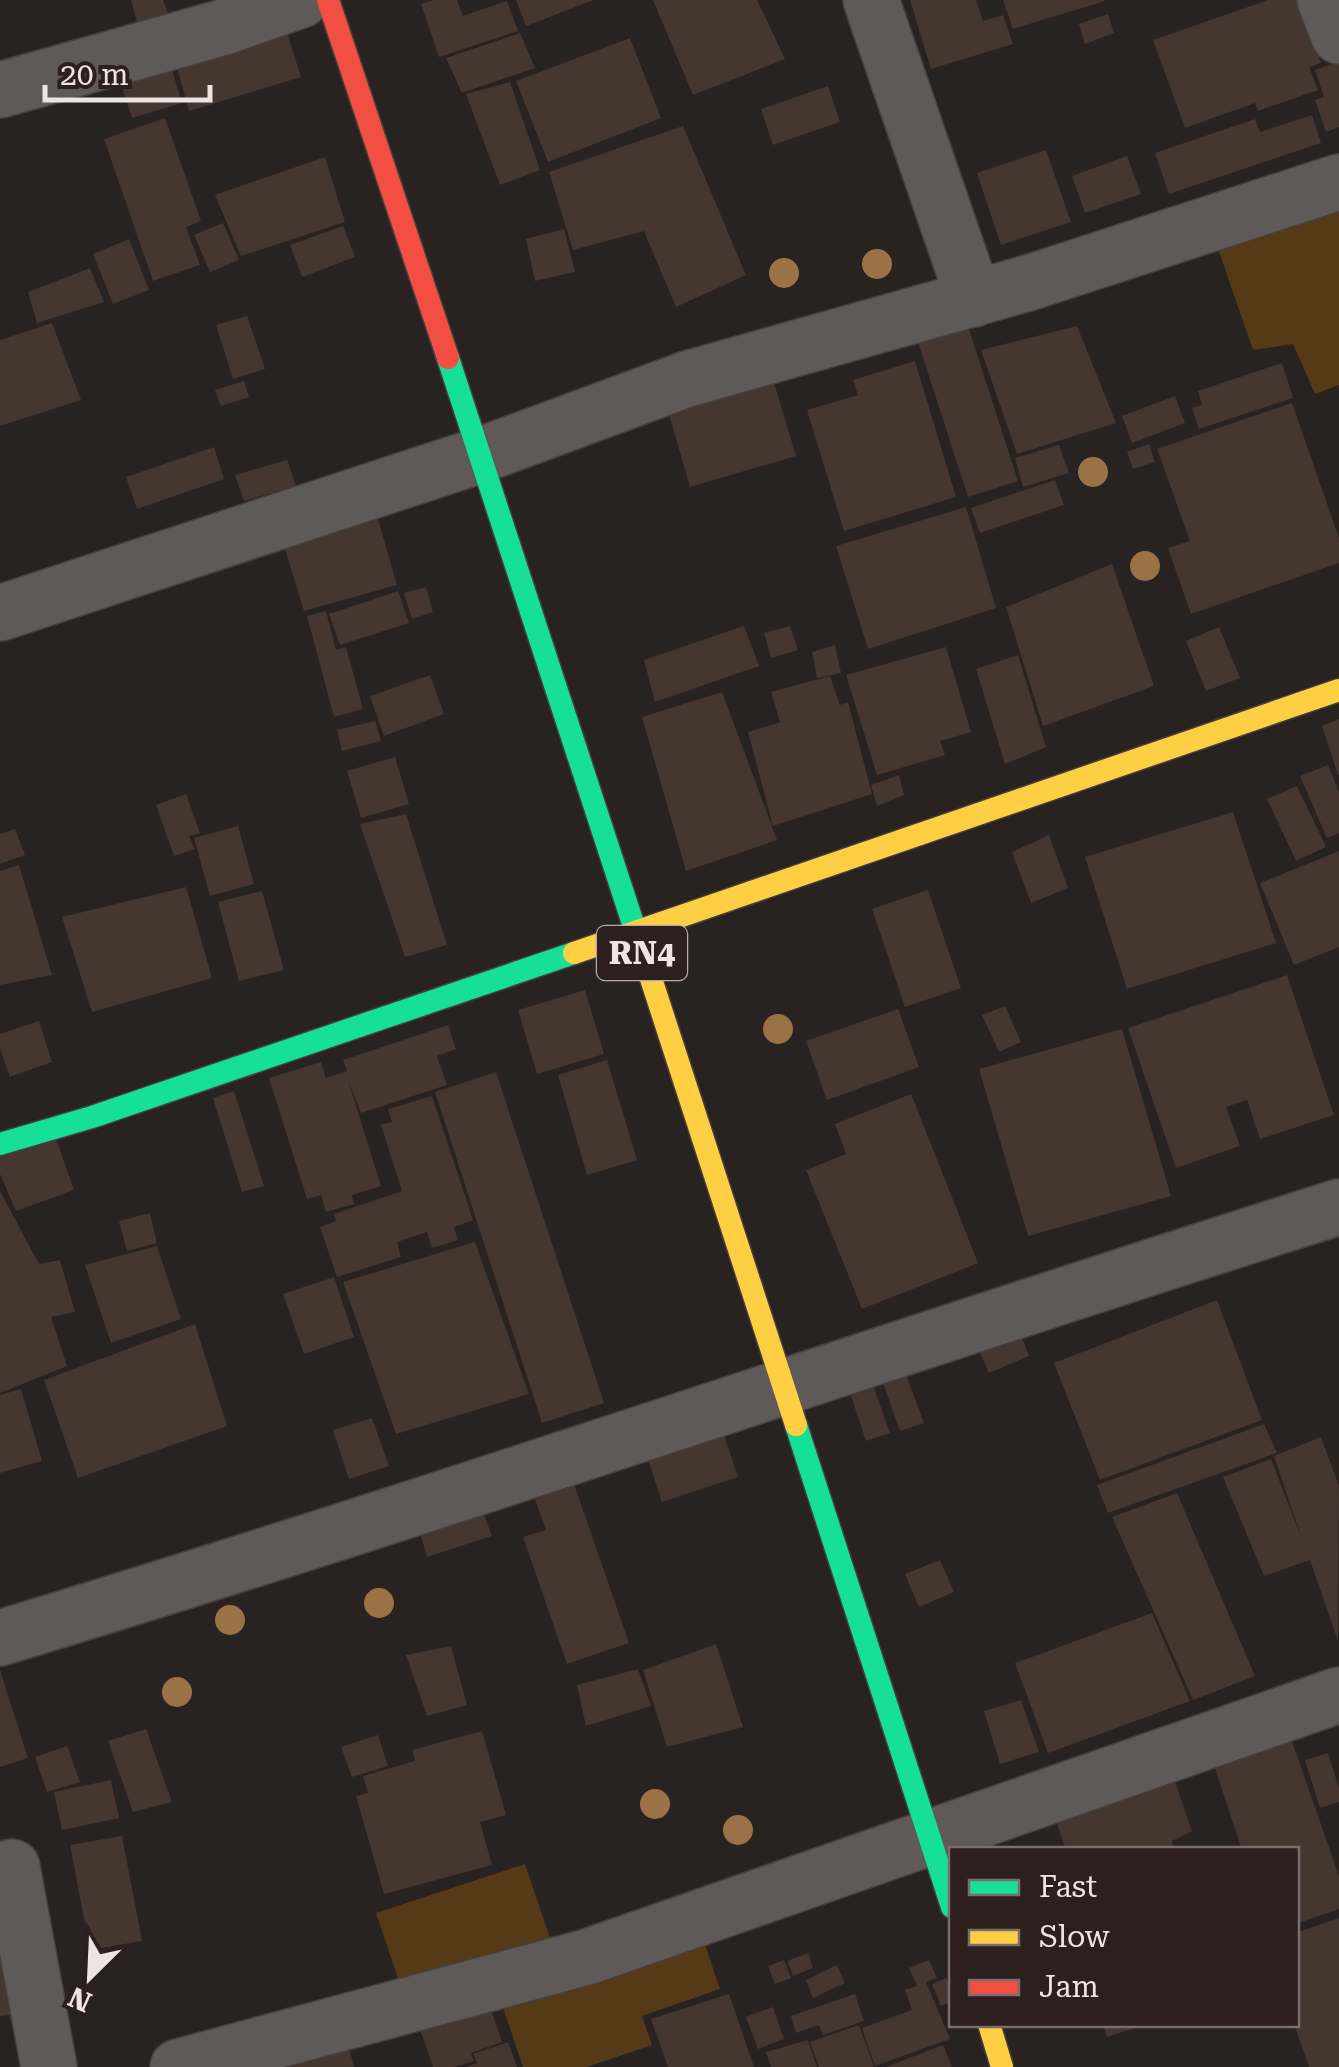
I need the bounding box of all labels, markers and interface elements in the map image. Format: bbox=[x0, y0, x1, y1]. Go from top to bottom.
scale bar bbox=[45, 40, 210, 102]
text: 20 m bbox=[60, 57, 129, 92]
road number: RN4 bbox=[597, 926, 687, 980]
legend bbox=[949, 1847, 1299, 2027]
text: Fast bbox=[1039, 1869, 1097, 1904]
text: Slow bbox=[1039, 1919, 1110, 1954]
north arrow bbox=[40, 1927, 140, 2027]
text: Jam bbox=[1039, 1969, 1099, 2004]
text: N bbox=[63, 1980, 97, 2019]

